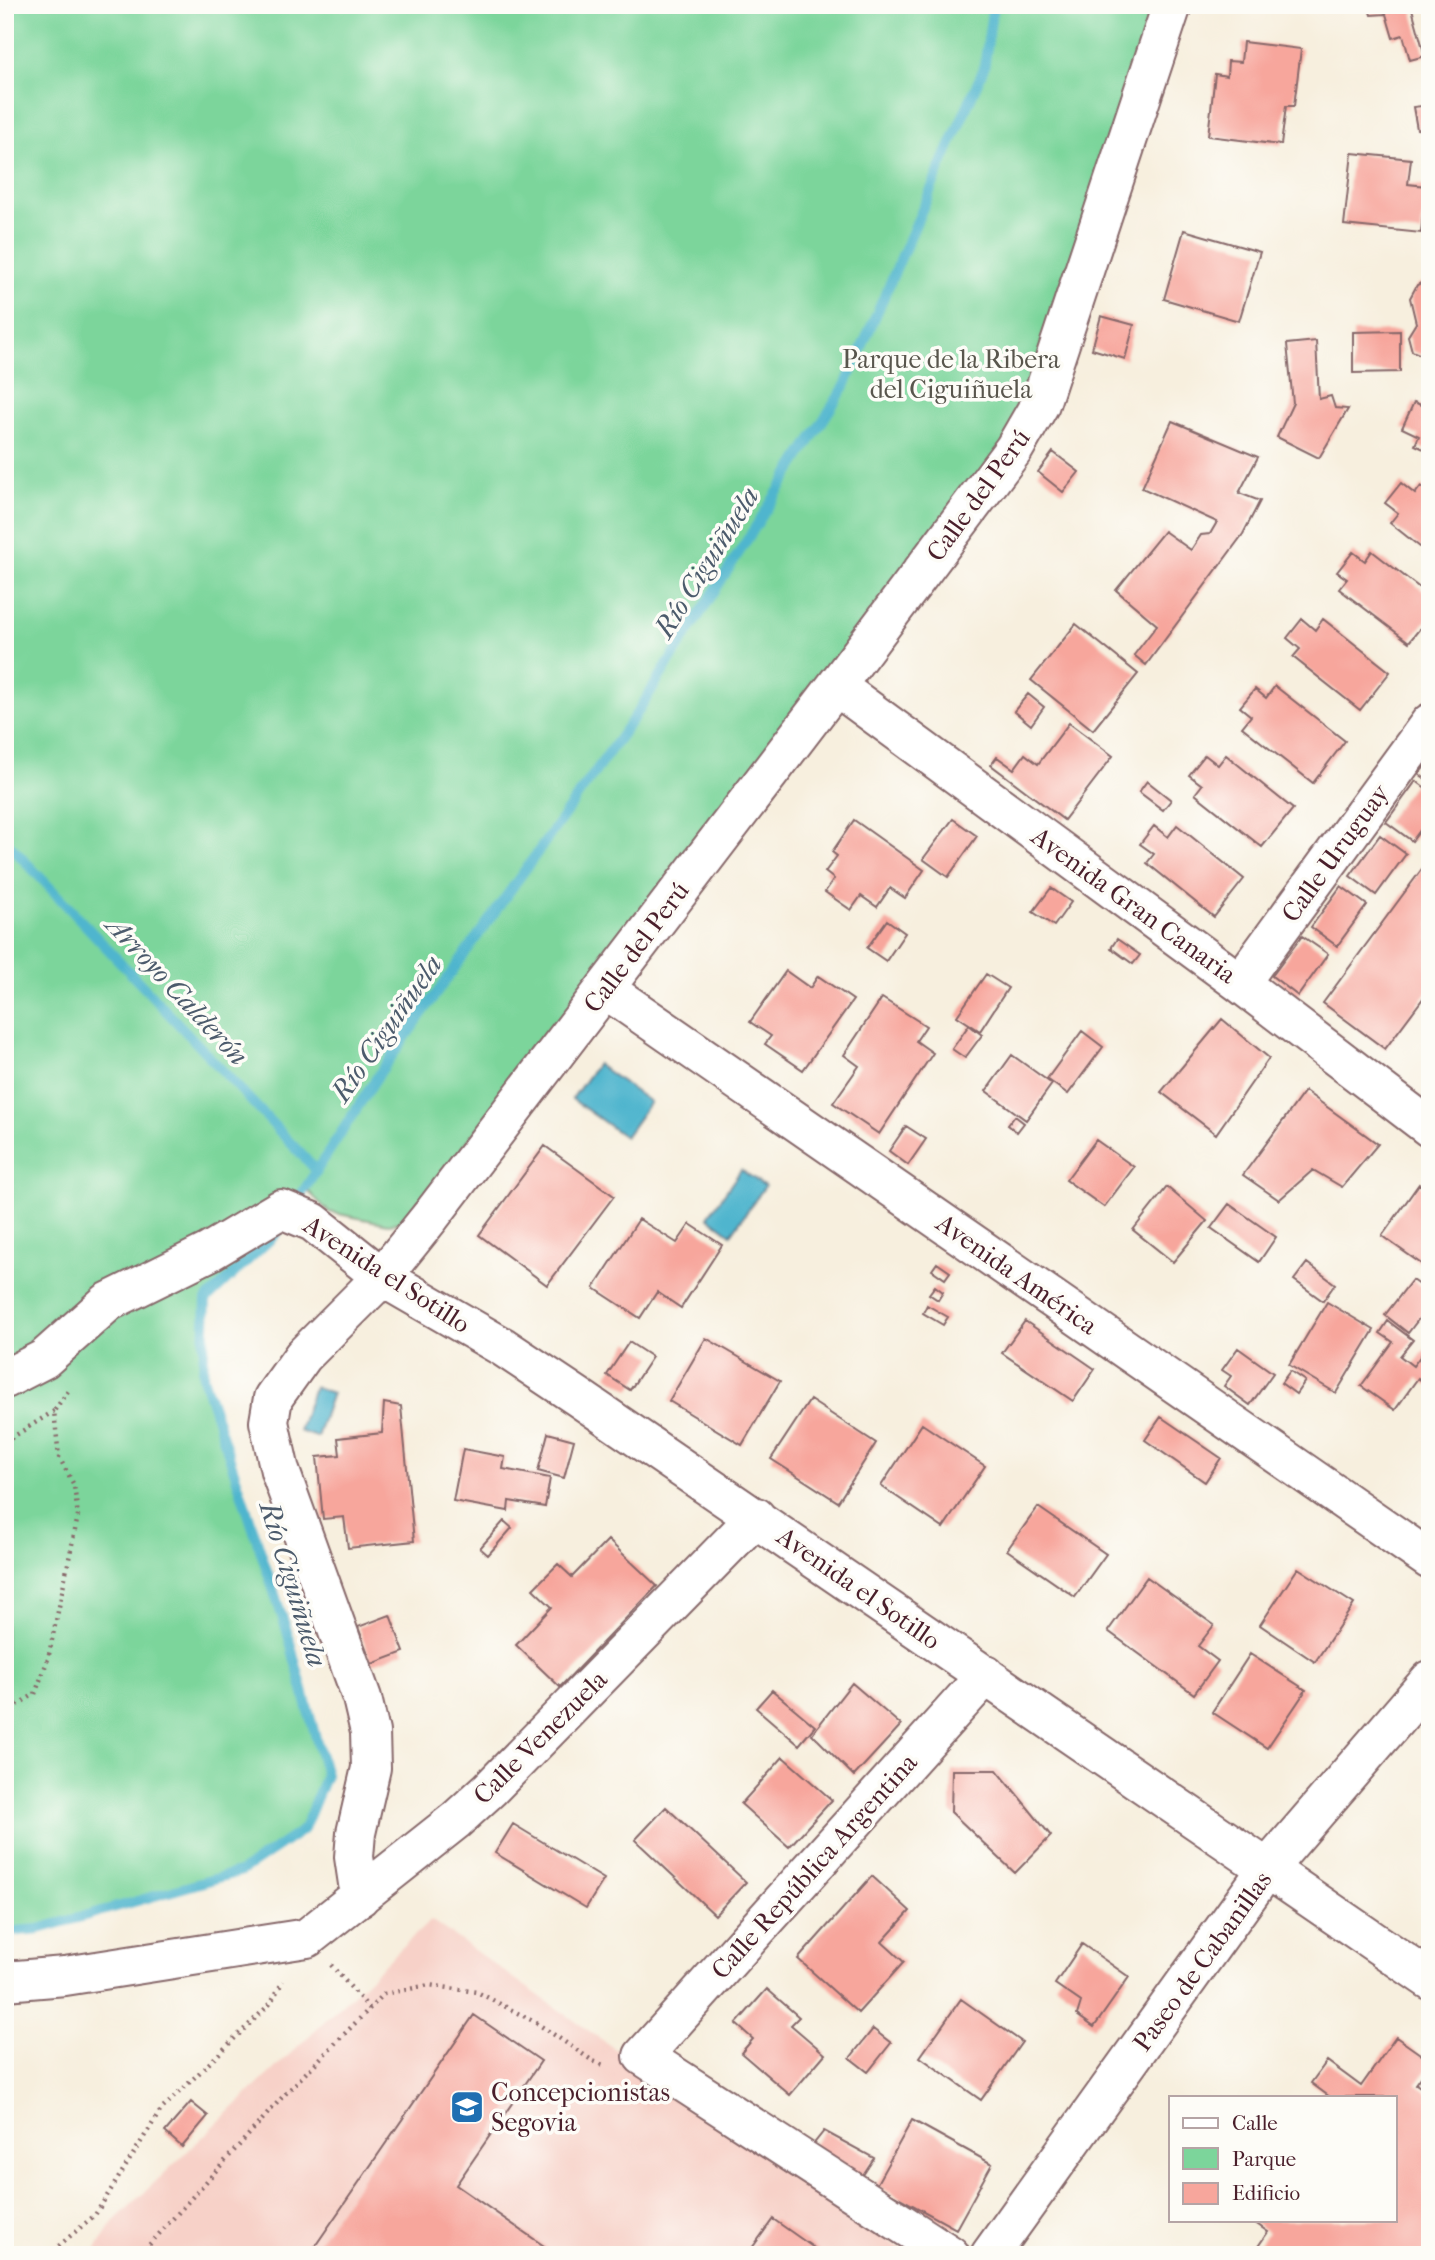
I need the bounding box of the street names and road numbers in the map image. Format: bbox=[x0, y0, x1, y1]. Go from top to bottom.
street label: Calle del Perú bbox=[920, 423, 1037, 567]
street label: Calle Uruguay bbox=[1275, 777, 1396, 928]
street label: Avenida Gran Canaria bbox=[1024, 820, 1243, 991]
street label: Calle del Perú bbox=[577, 876, 696, 1019]
street label: Avenida América bbox=[929, 1207, 1104, 1342]
street label: Avenida el Sotillo bbox=[297, 1208, 476, 1340]
street label: Avenida el Sotillo bbox=[770, 1520, 946, 1656]
street label: Calle Venezuela bbox=[467, 1663, 614, 1811]
street label: Calle República Argentina bbox=[705, 1746, 925, 1986]
street label: Paseo de Cabanillas bbox=[1127, 1865, 1278, 2057]

